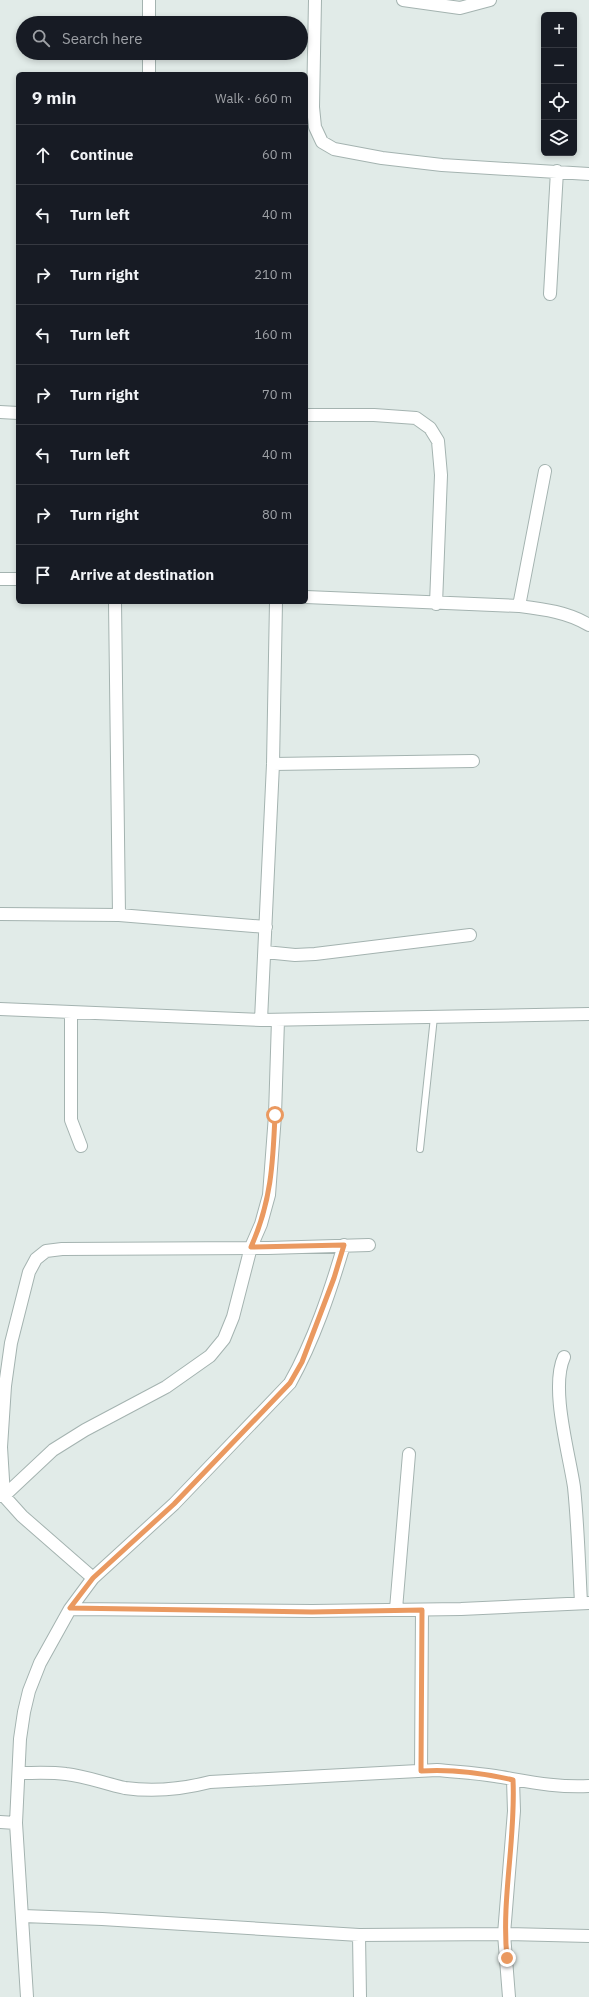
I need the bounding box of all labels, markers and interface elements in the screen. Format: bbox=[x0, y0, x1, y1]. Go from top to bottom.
map controls bbox=[541, 12, 577, 156]
button: + bbox=[541, 12, 577, 48]
search box bbox=[16, 16, 308, 60]
icon: search bbox=[30, 27, 52, 49]
text: Search here bbox=[62, 29, 142, 48]
button: − bbox=[541, 48, 577, 84]
button: locate bbox=[541, 84, 577, 120]
text: 9 min bbox=[32, 87, 76, 109]
text: Walk · 660 m bbox=[215, 90, 292, 107]
button: layers bbox=[541, 120, 577, 156]
icon: ahead bbox=[32, 144, 54, 166]
text: Continue bbox=[70, 145, 134, 164]
text: 60 m bbox=[262, 146, 292, 163]
icon: left bbox=[32, 204, 54, 226]
text: Turn left bbox=[70, 205, 130, 224]
text: 40 m bbox=[262, 206, 292, 223]
icon: right bbox=[32, 264, 54, 286]
text: Turn right bbox=[70, 265, 139, 284]
text: 210 m bbox=[254, 266, 292, 283]
icon: left bbox=[32, 324, 54, 346]
text: Turn left bbox=[70, 325, 130, 344]
text: 160 m bbox=[254, 326, 292, 343]
icon: right bbox=[32, 384, 54, 406]
text: Turn right bbox=[70, 385, 139, 404]
text: 70 m bbox=[262, 386, 292, 403]
icon: left bbox=[32, 444, 54, 466]
text: Turn left bbox=[70, 445, 130, 464]
text: 40 m bbox=[262, 446, 292, 463]
icon: right bbox=[32, 504, 54, 526]
text: Turn right bbox=[70, 505, 139, 524]
text: 80 m bbox=[262, 506, 292, 523]
icon: arrive bbox=[32, 564, 54, 586]
text: Arrive at destination bbox=[70, 565, 214, 584]
route start bbox=[266, 1106, 284, 1124]
route end bbox=[498, 1949, 516, 1967]

